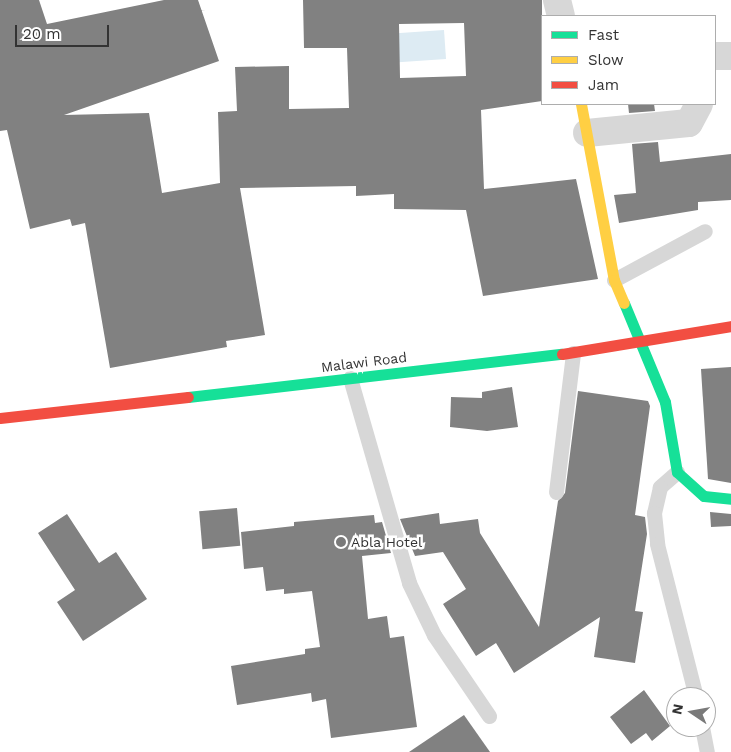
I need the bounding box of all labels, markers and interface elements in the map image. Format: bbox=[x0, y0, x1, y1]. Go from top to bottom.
scale bar bbox=[18, 15, 111, 47]
legend bbox=[541, 15, 716, 105]
text: 20 m bbox=[23, 25, 61, 43]
text: Fast bbox=[588, 26, 619, 44]
text: Slow bbox=[588, 51, 624, 69]
text: Jam bbox=[588, 76, 619, 94]
street label: Malawi Road bbox=[320, 348, 408, 376]
place label: Abla Hotel bbox=[351, 534, 423, 550]
marker: Abla Hotel bbox=[335, 536, 347, 548]
north arrow bbox=[666, 687, 716, 737]
text: N bbox=[668, 702, 686, 716]

